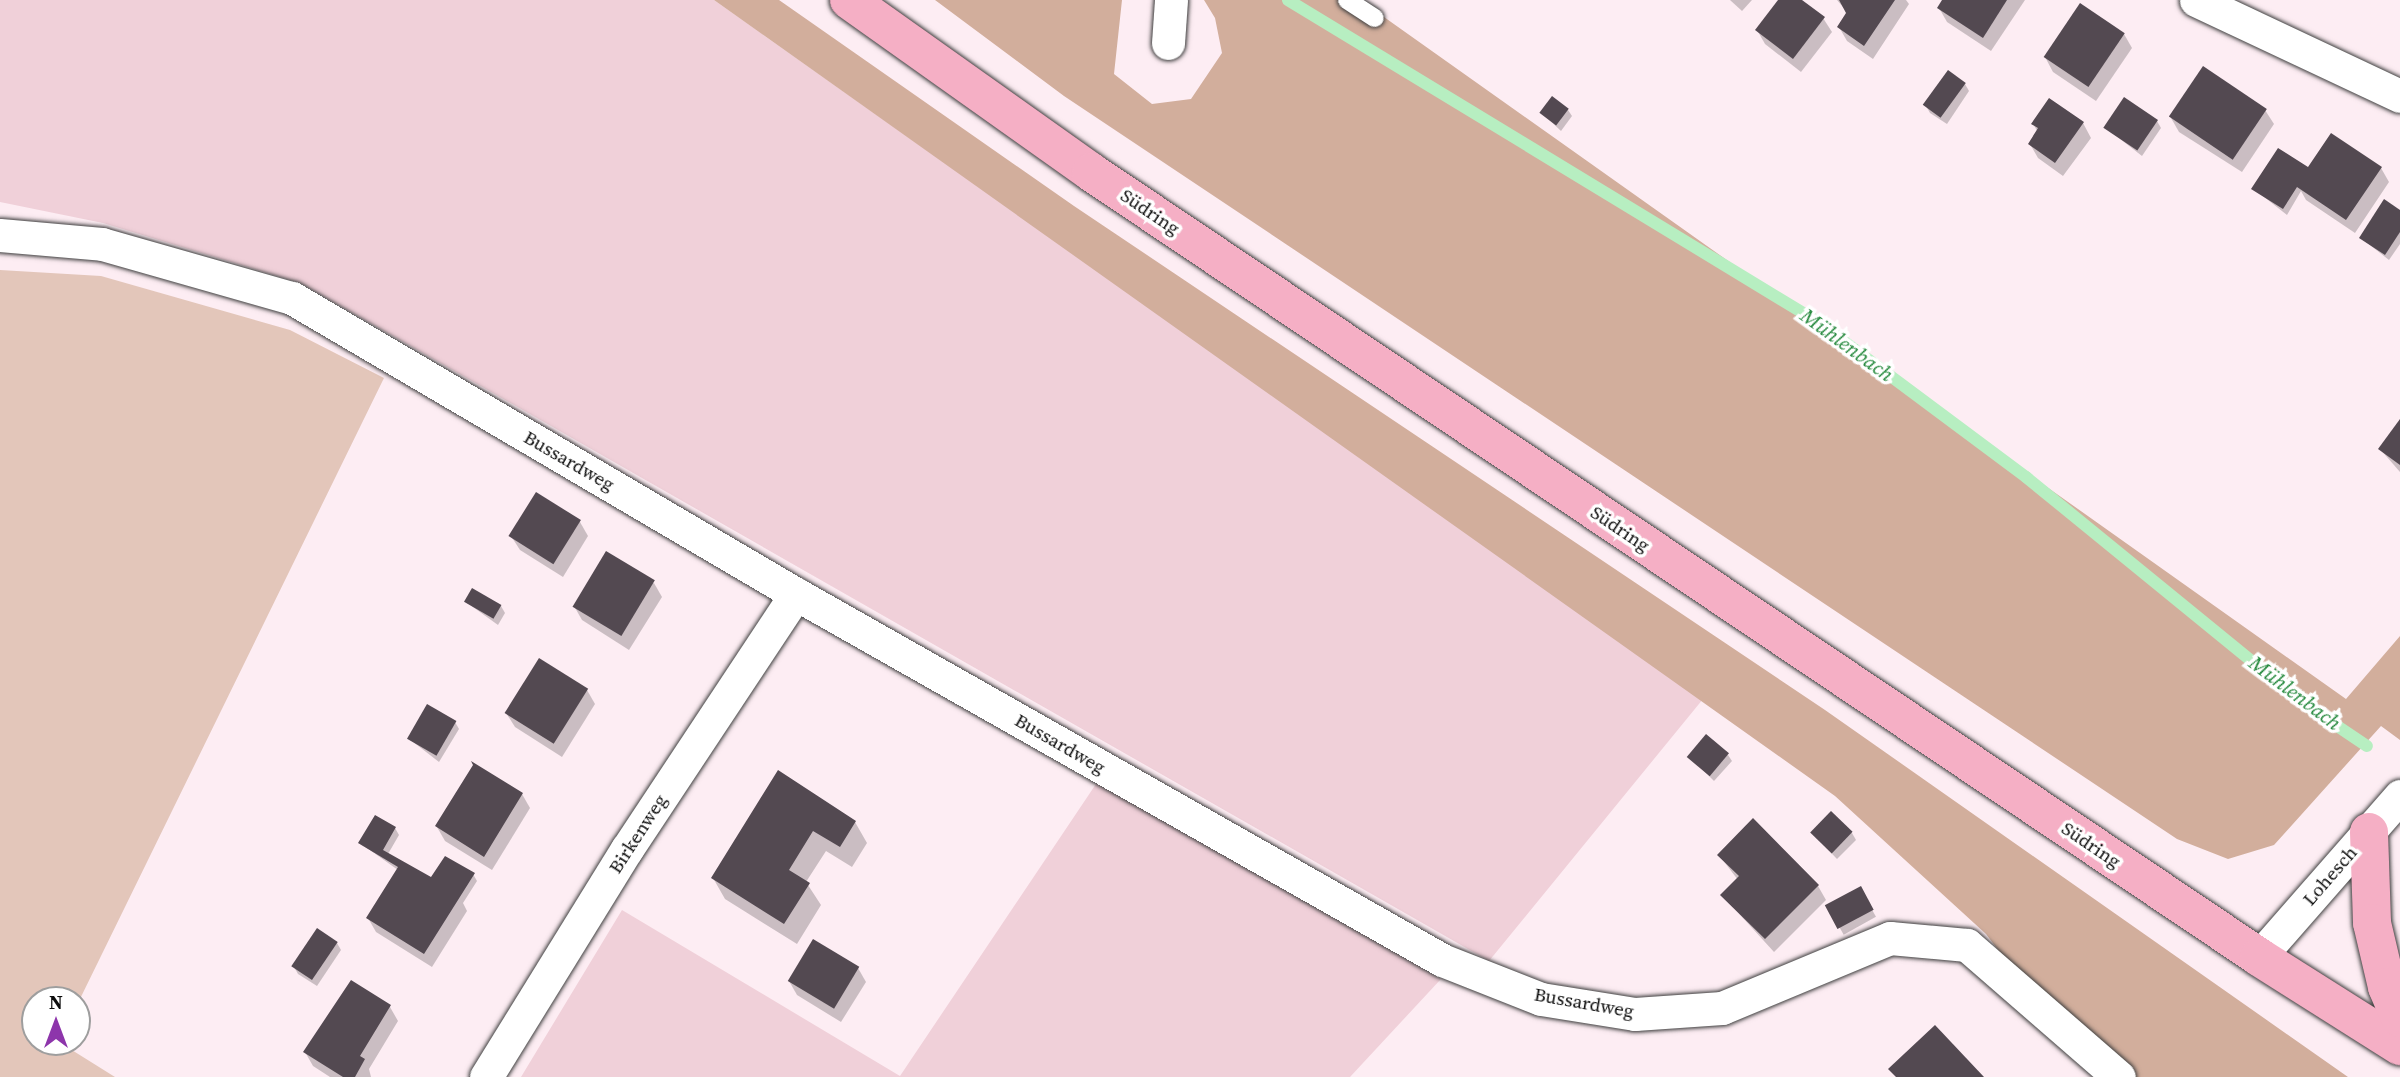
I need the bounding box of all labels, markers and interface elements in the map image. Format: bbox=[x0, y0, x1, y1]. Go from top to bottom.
street label: Südring bbox=[1116, 184, 1184, 240]
water label: Mühlenbach bbox=[1796, 303, 1898, 387]
street label: Bussardweg bbox=[520, 426, 618, 496]
street label: Südring bbox=[1586, 501, 1654, 557]
water label: Mühlenbach bbox=[2244, 650, 2346, 736]
street label: Bussardweg bbox=[1011, 709, 1109, 779]
street label: Birkenweg bbox=[604, 790, 672, 878]
street label: Südring bbox=[2057, 817, 2125, 873]
street label: Lohesch bbox=[2298, 842, 2362, 910]
street label: Bussardweg bbox=[1532, 983, 1636, 1023]
north arrow bbox=[21, 986, 91, 1056]
text: N bbox=[49, 989, 63, 1015]

